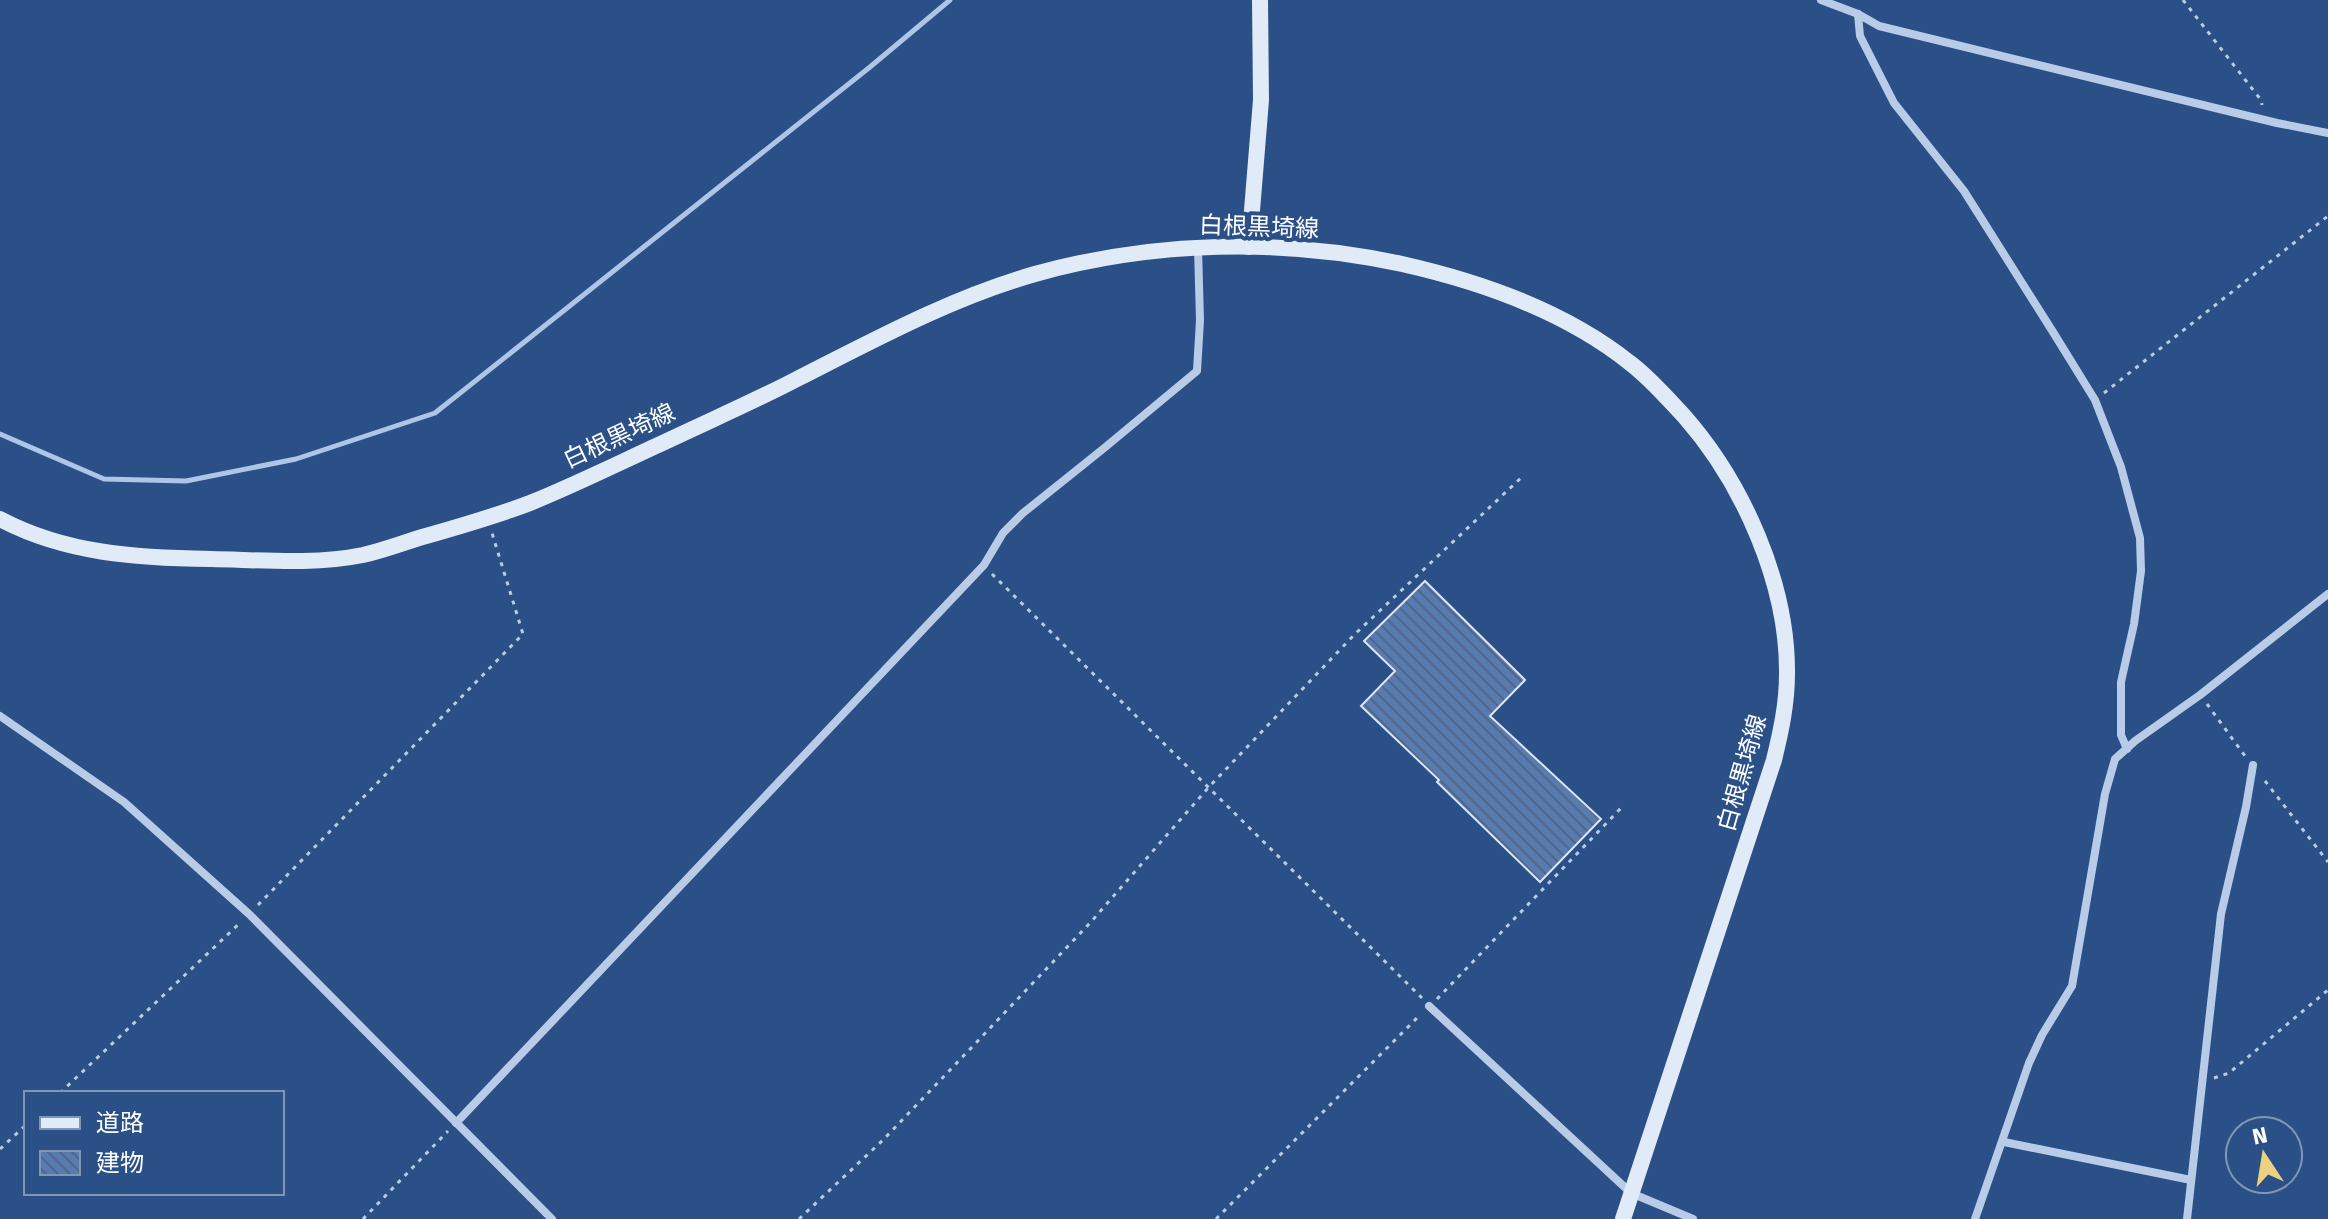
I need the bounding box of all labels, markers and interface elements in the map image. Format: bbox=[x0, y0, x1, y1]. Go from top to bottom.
street label: 白根黒埼線 bbox=[1199, 211, 1319, 243]
street label: 白根黒埼線 bbox=[559, 398, 679, 474]
street label: 白根黒埼線 bbox=[1712, 711, 1772, 835]
legend bbox=[24, 1091, 284, 1195]
text: 道路 bbox=[96, 1109, 144, 1137]
north arrow bbox=[2224, 1115, 2304, 1195]
text: N bbox=[2250, 1121, 2270, 1151]
text: 建物 bbox=[96, 1149, 144, 1177]

